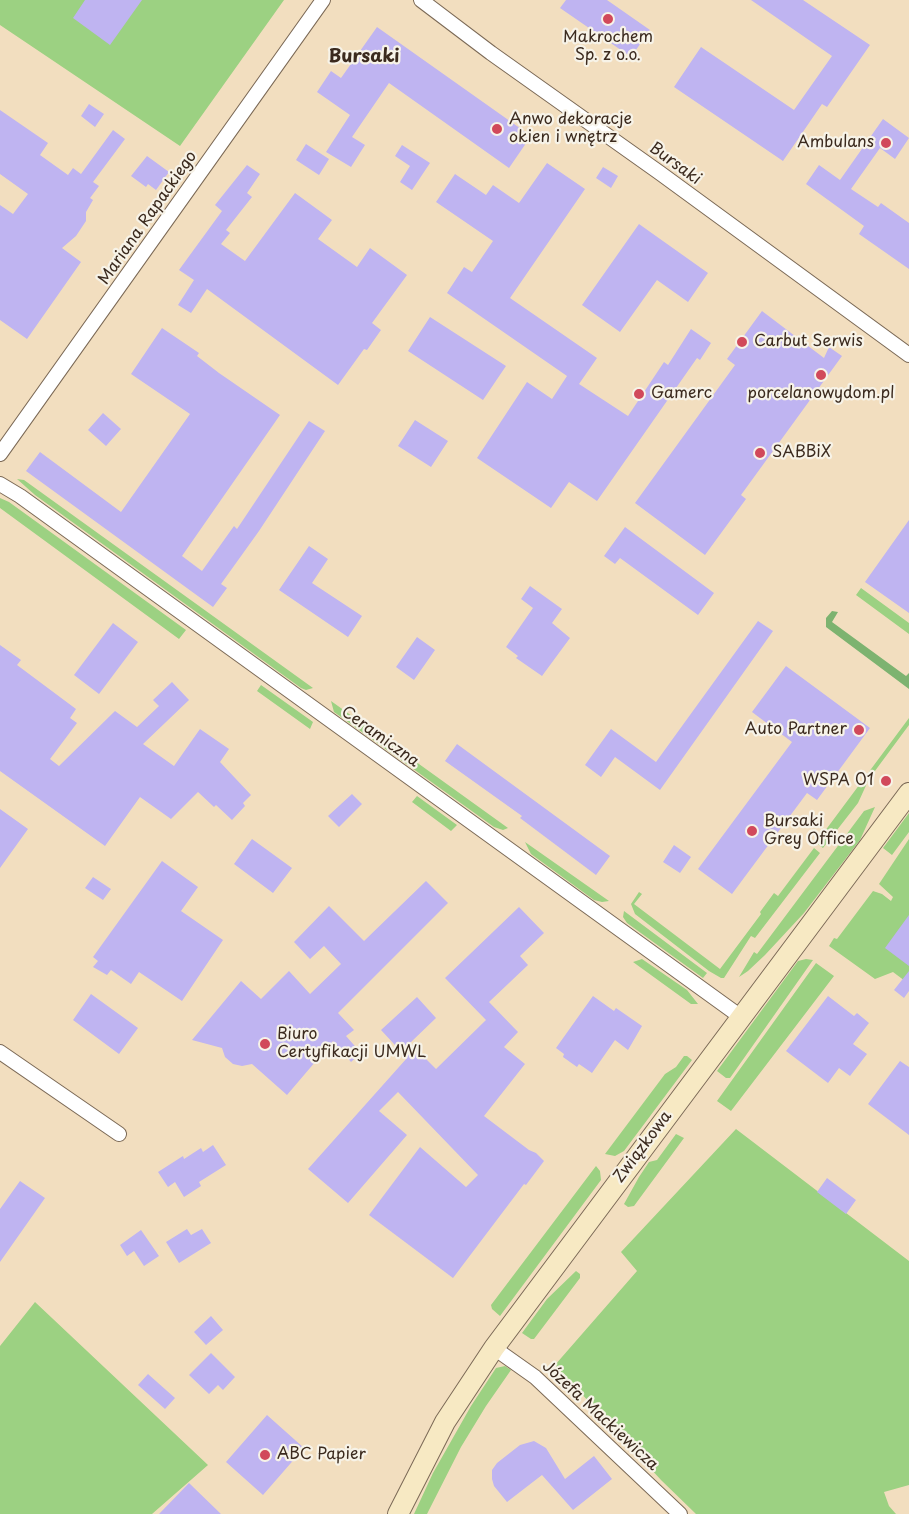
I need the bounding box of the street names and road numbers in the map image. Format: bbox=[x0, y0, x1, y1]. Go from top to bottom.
street label: Bursaki bbox=[645, 139, 705, 189]
street label: Mariana Rapackiego bbox=[95, 148, 201, 288]
street label: Ceramiczna bbox=[337, 702, 423, 772]
street label: Związkowa bbox=[610, 1107, 676, 1187]
street label: Józefa Mackiewicza bbox=[538, 1357, 662, 1475]

